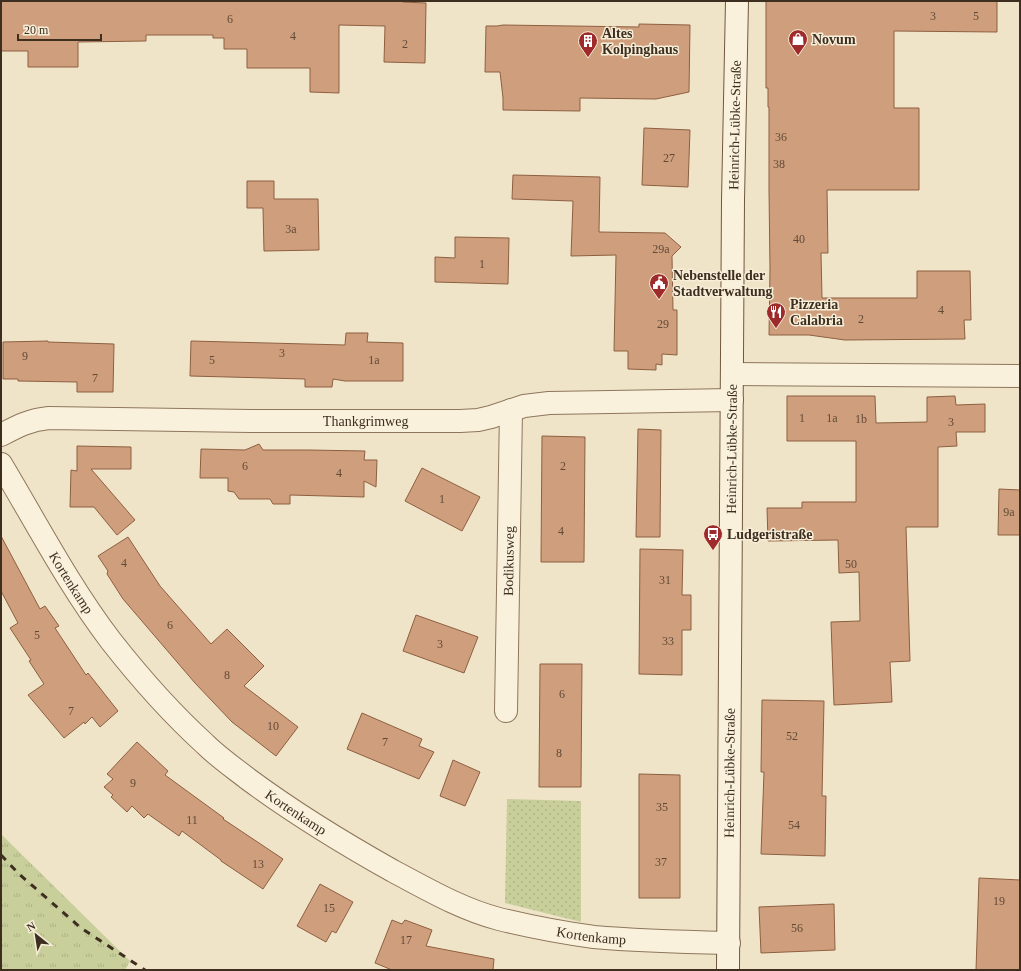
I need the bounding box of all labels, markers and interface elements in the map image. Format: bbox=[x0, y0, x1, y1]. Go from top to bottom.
house number: 3 bbox=[930, 9, 936, 23]
house number: 5 bbox=[973, 9, 979, 23]
house number: 6 bbox=[227, 12, 233, 26]
scale bar bbox=[18, 16, 101, 42]
text: 20 m bbox=[24, 23, 49, 37]
place label: Altes Kolpinghaus bbox=[602, 26, 679, 57]
shop icon: Novum bbox=[787, 28, 809, 56]
house number: 4 bbox=[290, 29, 296, 43]
building icon: Altes Kolpinghaus bbox=[577, 30, 599, 58]
place label: Novum bbox=[812, 32, 856, 47]
house number: 2 bbox=[402, 37, 408, 51]
street label: Heinrich-Lübke-Straße bbox=[726, 60, 743, 190]
house number: 36 bbox=[775, 130, 787, 144]
house number: 27 bbox=[663, 151, 675, 165]
house number: 38 bbox=[773, 157, 785, 171]
house number: 3a bbox=[285, 222, 297, 236]
house number: 40 bbox=[793, 232, 805, 246]
house number: 29a bbox=[652, 242, 670, 256]
house number: 1 bbox=[479, 257, 485, 271]
place label: Nebenstelle der Stadtverwaltung bbox=[673, 268, 773, 299]
public building icon: Nebenstelle der Stadtverwaltung bbox=[648, 272, 670, 300]
place label: Pizzeria Calabria bbox=[790, 297, 843, 328]
restaurant icon: Pizzeria Calabria bbox=[765, 301, 787, 329]
house number: 4 bbox=[938, 303, 944, 317]
house number: 2 bbox=[858, 312, 864, 326]
house number: 29 bbox=[657, 317, 669, 331]
house number: 3 bbox=[279, 346, 285, 360]
house number: 9 bbox=[22, 349, 28, 363]
house number: 5 bbox=[209, 353, 215, 367]
house number: 1a bbox=[368, 353, 380, 367]
house number: 7 bbox=[92, 371, 98, 385]
street label: Heinrich-Lübke-Straße bbox=[723, 384, 739, 514]
house number: 1 bbox=[799, 411, 805, 425]
house number: 1a bbox=[826, 411, 838, 425]
house number: 1b bbox=[855, 412, 867, 426]
street label: Thankgrimweg bbox=[323, 414, 408, 429]
house number: 3 bbox=[948, 415, 954, 429]
house number: 6 bbox=[242, 459, 248, 473]
house number: 2 bbox=[560, 459, 566, 473]
house number: 4 bbox=[336, 466, 342, 480]
house number: 1 bbox=[439, 492, 445, 506]
house number: 9a bbox=[1003, 505, 1015, 519]
bus stop icon: Ludgeristraße bbox=[702, 523, 724, 551]
house number: 4 bbox=[558, 524, 564, 538]
street label: Bodikusweg bbox=[500, 526, 517, 596]
place label: Ludgeristraße bbox=[727, 527, 813, 542]
street label: Kortenkamp bbox=[46, 549, 96, 616]
house number: 4 bbox=[121, 556, 127, 570]
house number: 50 bbox=[845, 557, 857, 571]
house number: 31 bbox=[659, 573, 671, 587]
house number: 6 bbox=[167, 618, 173, 632]
house number: 5 bbox=[34, 628, 40, 642]
house number: 33 bbox=[662, 634, 674, 648]
house number: 3 bbox=[437, 637, 443, 651]
house number: 8 bbox=[224, 668, 230, 682]
house number: 6 bbox=[559, 687, 565, 701]
house number: 7 bbox=[68, 704, 74, 718]
street label: Heinrich-Lübke-Straße bbox=[721, 708, 737, 838]
house number: 10 bbox=[267, 719, 279, 733]
house number: 52 bbox=[786, 729, 798, 743]
house number: 7 bbox=[382, 735, 388, 749]
house number: 8 bbox=[556, 746, 562, 760]
house number: 9 bbox=[130, 776, 136, 790]
street label: Kortenkamp bbox=[263, 787, 329, 838]
house number: 35 bbox=[656, 800, 668, 814]
house number: 11 bbox=[186, 813, 198, 827]
house number: 54 bbox=[788, 818, 800, 832]
house number: 37 bbox=[655, 855, 667, 869]
house number: 13 bbox=[252, 857, 264, 871]
house number: 19 bbox=[993, 894, 1005, 908]
house number: 15 bbox=[323, 901, 335, 915]
north arrow bbox=[16, 915, 56, 955]
text: N bbox=[25, 919, 37, 934]
house number: 56 bbox=[791, 921, 803, 935]
street label: Kortenkamp bbox=[555, 924, 627, 947]
house number: 17 bbox=[400, 933, 412, 947]

